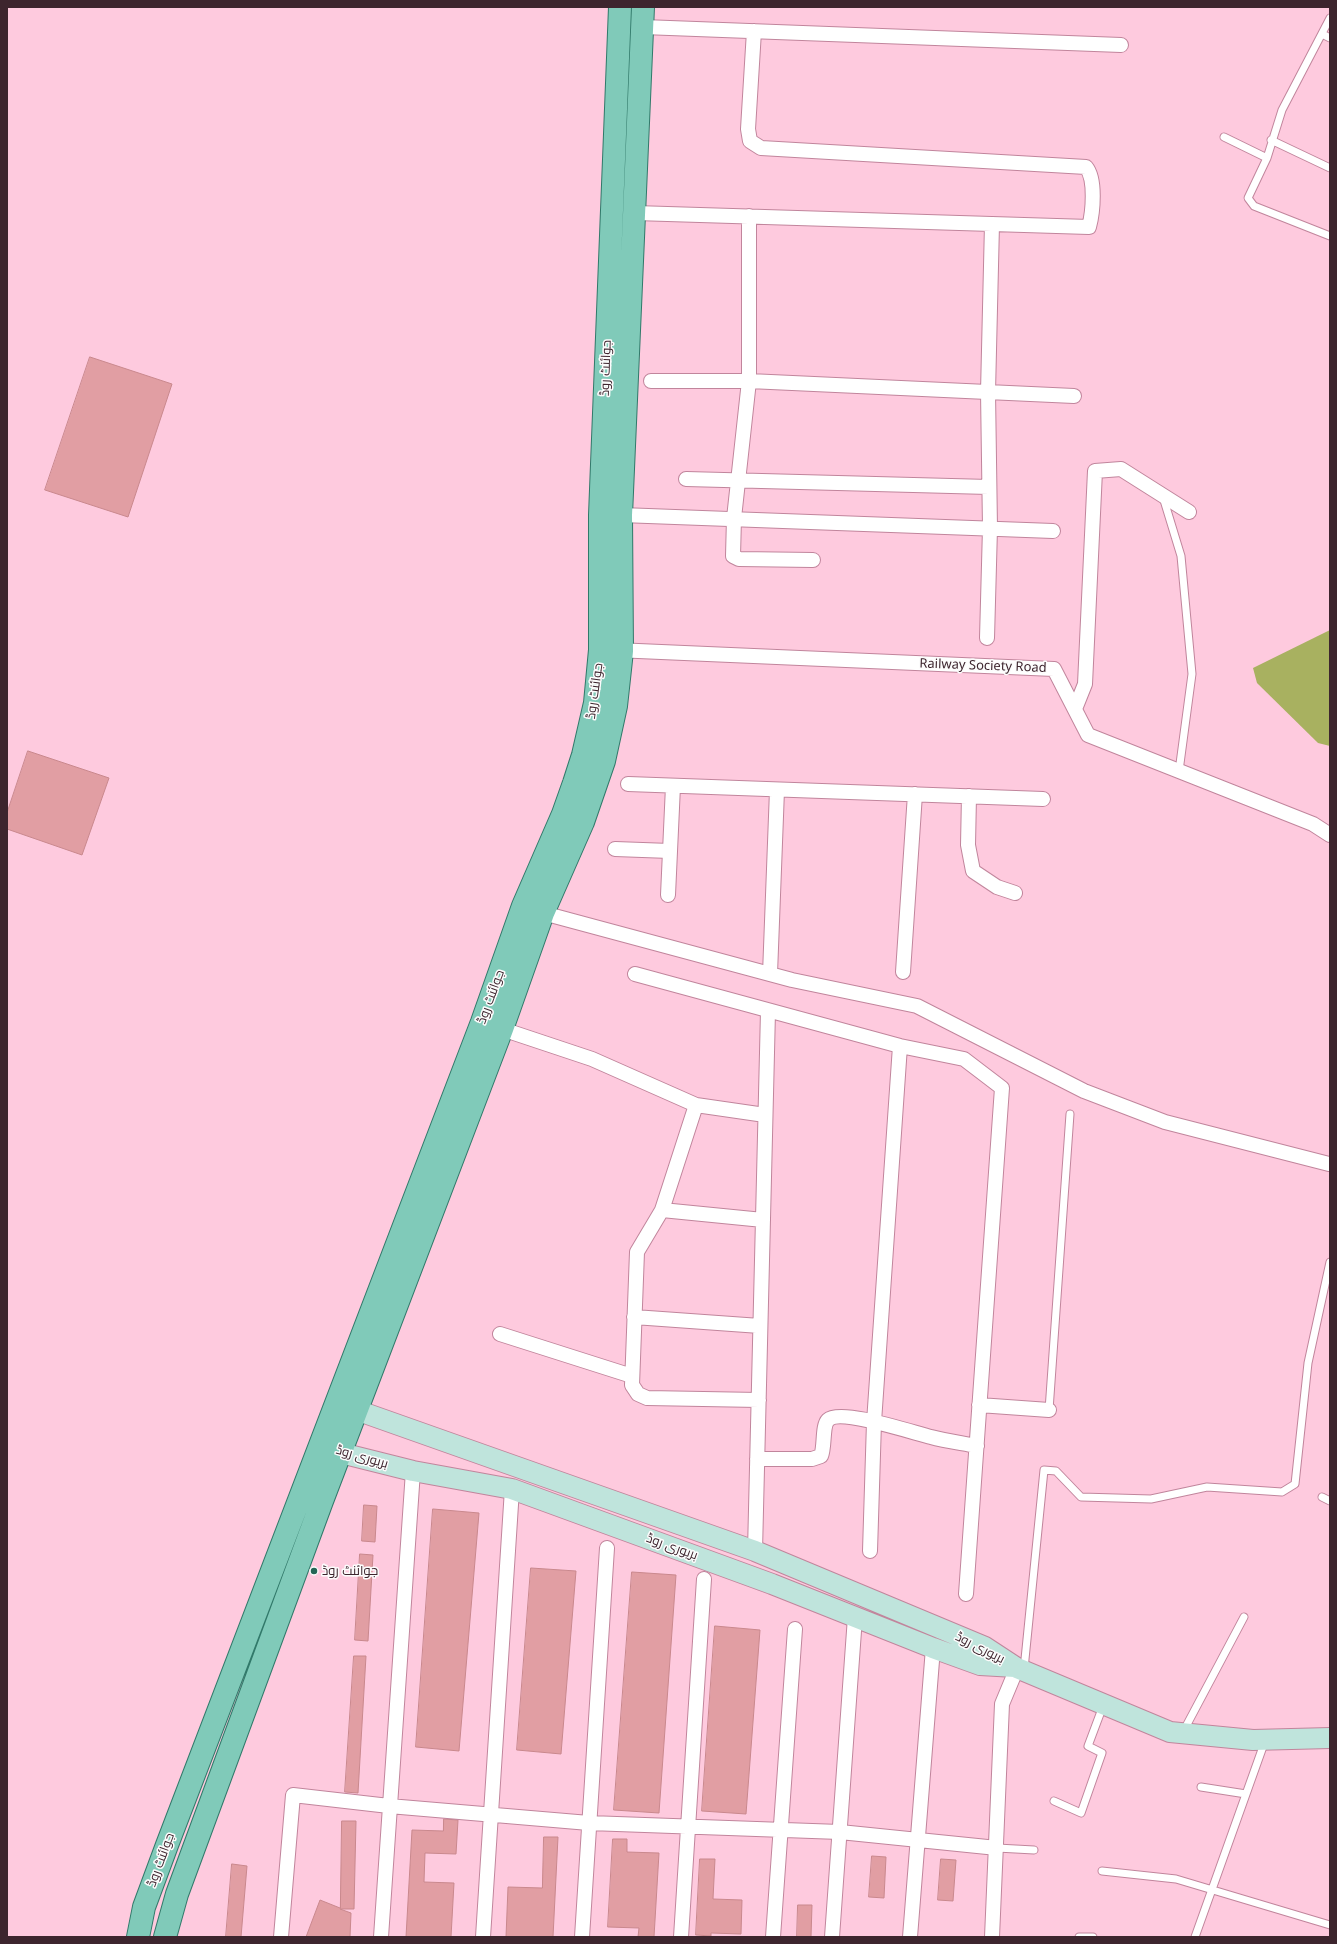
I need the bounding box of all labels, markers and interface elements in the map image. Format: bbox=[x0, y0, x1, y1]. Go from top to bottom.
street label: جوائنٹ روڈ bbox=[597, 340, 615, 396]
street label: Railway Society Road bbox=[919, 656, 1047, 676]
street label: جوائنٹ روڈ bbox=[583, 662, 607, 720]
street label: جوائنٹ روڈ bbox=[474, 968, 508, 1026]
street label: بریوری روڈ bbox=[334, 1442, 390, 1472]
street label: بریوری روڈ bbox=[644, 1531, 700, 1563]
place label: جوائنٹ روڈ bbox=[322, 1563, 378, 1579]
marker: جوائنٹ روڈ bbox=[309, 1566, 319, 1576]
street label: بریوری روڈ bbox=[953, 1629, 1007, 1667]
street label: جوائنٹ روڈ bbox=[144, 1831, 178, 1889]

